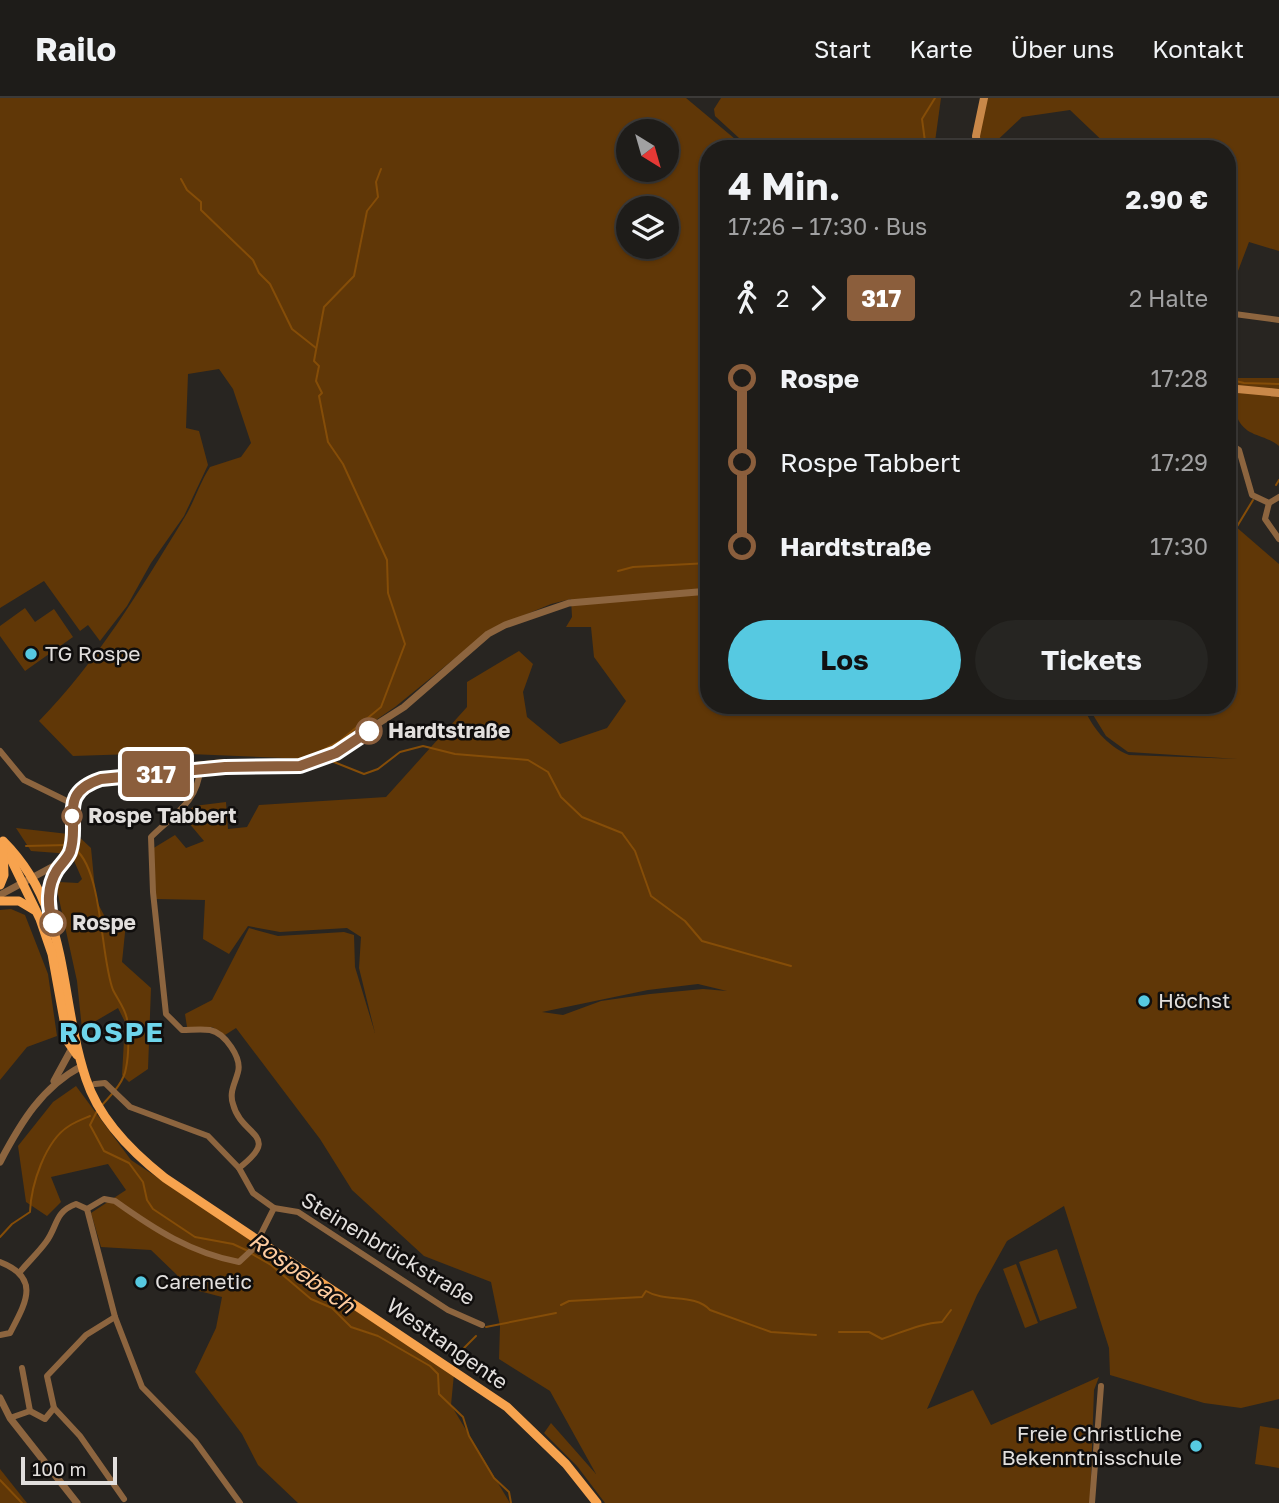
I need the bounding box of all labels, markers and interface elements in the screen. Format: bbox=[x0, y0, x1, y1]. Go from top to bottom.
text: Railo bbox=[35, 29, 116, 68]
text: Start bbox=[814, 34, 871, 63]
text: Karte bbox=[909, 34, 973, 63]
text: Über uns bbox=[1011, 34, 1114, 63]
text: Kontakt bbox=[1152, 34, 1244, 63]
north arrow bbox=[616, 119, 679, 182]
map controls bbox=[616, 119, 679, 259]
text: 4 Min. bbox=[728, 163, 841, 208]
text: 2.90 € bbox=[1126, 184, 1208, 215]
button: layers bbox=[616, 196, 679, 259]
text: 17:26 – 17:30 · Bus bbox=[728, 212, 927, 240]
icon: walk bbox=[728, 279, 766, 317]
icon: forward bbox=[799, 279, 837, 317]
text: 317 bbox=[861, 283, 901, 312]
text: 2 bbox=[776, 284, 789, 312]
text: 2 Halte bbox=[1129, 284, 1208, 312]
text: Rospe bbox=[780, 363, 859, 394]
text: 17:28 bbox=[1150, 364, 1208, 392]
text: Rospe Tabbert bbox=[780, 447, 961, 478]
text: 17:29 bbox=[1151, 448, 1208, 476]
text: Hardtstraße bbox=[780, 531, 931, 562]
text: 17:30 bbox=[1150, 532, 1208, 560]
button: Los bbox=[728, 620, 961, 700]
button: Tickets bbox=[975, 620, 1208, 700]
place label: TG Rospe bbox=[45, 640, 141, 666]
marker: TG Rospe bbox=[23, 646, 39, 662]
place label: Hardtstraße bbox=[388, 717, 510, 743]
marker: Hardtstraße bbox=[356, 718, 382, 744]
line badge: 317 bbox=[116, 751, 196, 797]
text: 317 bbox=[136, 759, 176, 788]
place label: Rospe Tabbert bbox=[88, 802, 237, 828]
marker: Rospe Tabbert bbox=[62, 806, 82, 826]
place label: Rospe bbox=[72, 909, 136, 935]
marker: Rospe bbox=[40, 910, 66, 936]
place label: Höchst bbox=[1158, 987, 1230, 1013]
marker: Höchst bbox=[1136, 993, 1152, 1009]
district label: ROSPE bbox=[59, 1015, 165, 1048]
street label: Steinenbrückstraße bbox=[297, 1186, 480, 1310]
water label: Rospebach bbox=[244, 1226, 362, 1319]
place label: Carenetic bbox=[155, 1268, 252, 1294]
marker: Carenetic bbox=[133, 1274, 149, 1290]
street label: Westtangente bbox=[382, 1292, 513, 1395]
place label: Freie Christliche Bekenntnisschule bbox=[1002, 1420, 1182, 1470]
marker: Freie Christliche Bekenntnisschule bbox=[1188, 1438, 1204, 1454]
scale bar bbox=[21, 1454, 117, 1486]
text: 100 m bbox=[32, 1457, 86, 1480]

